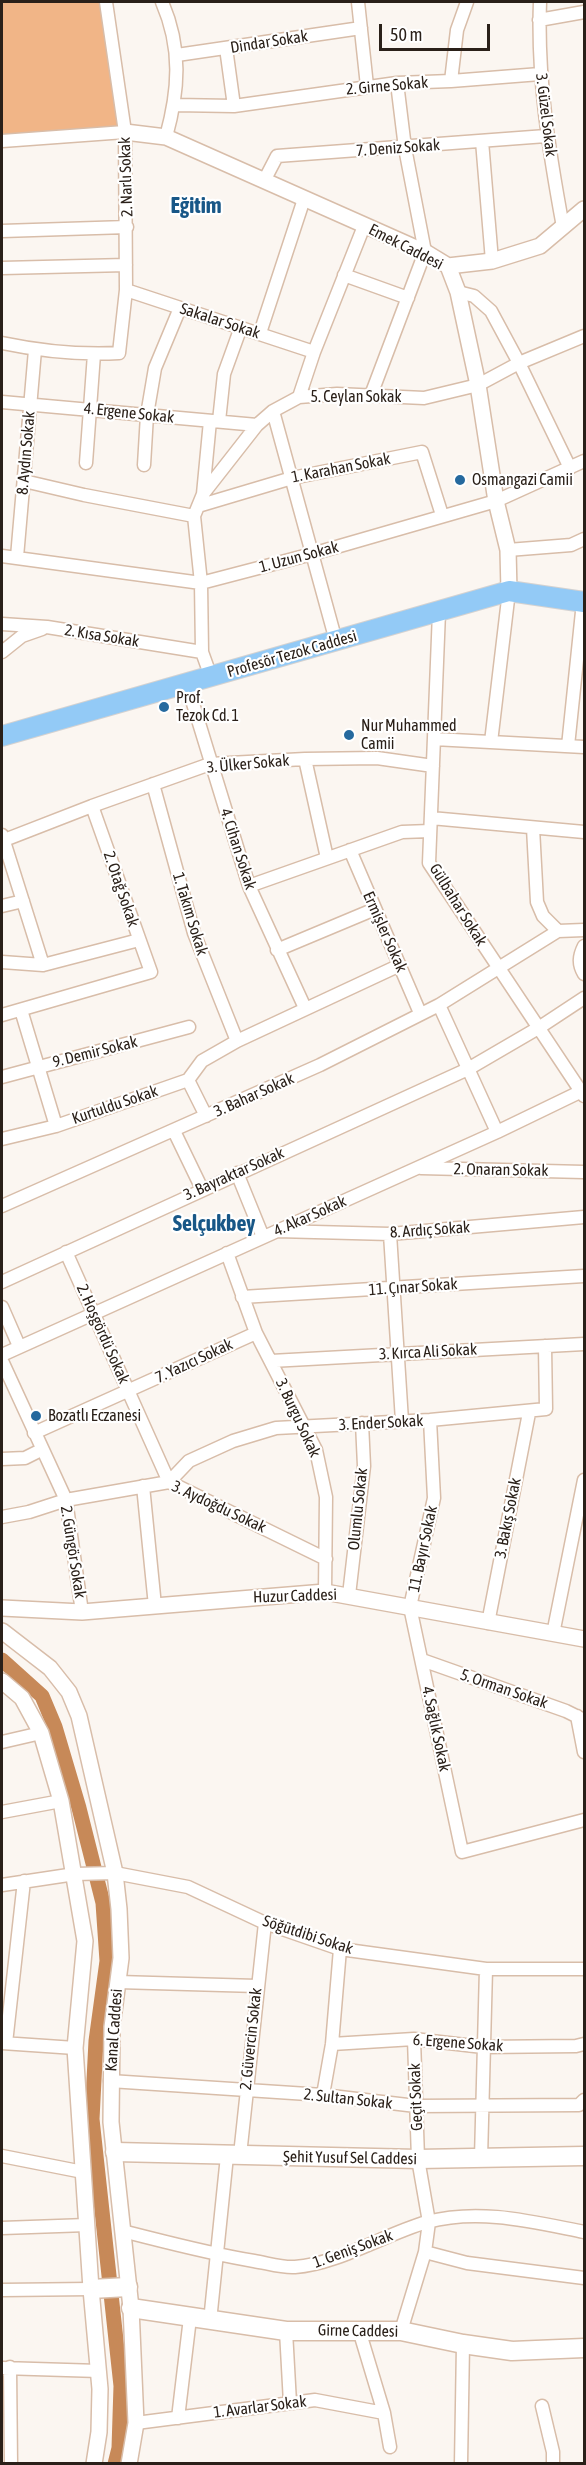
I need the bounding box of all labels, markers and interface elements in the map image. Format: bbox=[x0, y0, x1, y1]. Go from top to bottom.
scale bar bbox=[382, 12, 493, 50]
text: 50 m bbox=[390, 24, 422, 45]
street label: Dindar Sokak bbox=[229, 26, 309, 58]
street label: 3. Güzel Sokak bbox=[531, 72, 561, 158]
street label: 2. Girne Sokak bbox=[345, 73, 429, 99]
street label: 7. Deniz Sokak bbox=[355, 135, 441, 161]
street label: 2. Narlı Sokak bbox=[115, 137, 137, 217]
district label: Eğitim bbox=[170, 193, 222, 219]
street label: Emek Caddesi bbox=[365, 220, 447, 274]
street label: Sakalar Sokak bbox=[178, 299, 262, 343]
street label: 5. Ceylan Sokak bbox=[311, 387, 401, 407]
street label: 4. Ergene Sokak bbox=[83, 399, 175, 427]
street label: 8. Aydın Sokak bbox=[13, 410, 39, 496]
street label: 1. Karahan Sokak bbox=[290, 449, 392, 487]
place label: Osmangazi Camii bbox=[472, 470, 573, 490]
marker: Osmangazi Camii bbox=[453, 473, 467, 487]
street label: 1. Uzun Sokak bbox=[257, 537, 341, 577]
street label: 2. Kısa Sokak bbox=[63, 621, 141, 651]
street label: Profesör Tezok Caddesi bbox=[225, 626, 359, 682]
place label: Prof. Tezok Cd. 1 bbox=[176, 688, 239, 726]
marker: Prof. Tezok Cd. 1 bbox=[157, 700, 171, 714]
place label: Nur Muhammed Camii bbox=[361, 716, 457, 754]
marker: Nur Muhammed Camii bbox=[342, 728, 356, 742]
street label: 3. Ülker Sokak bbox=[206, 751, 290, 777]
street label: 4. Cihan Sokak bbox=[216, 806, 260, 892]
street label: 2. Otağ Sokak bbox=[99, 849, 143, 929]
street label: Gülbahar Sokak bbox=[425, 860, 491, 950]
street label: 1. Takım Sokak bbox=[168, 870, 212, 958]
street label: Ermişler Sokak bbox=[359, 889, 411, 975]
street label: 9. Demir Sokak bbox=[51, 1032, 139, 1072]
street label: 3. Bahar Sokak bbox=[211, 1069, 297, 1121]
street label: Kurtuldu Sokak bbox=[69, 1081, 161, 1129]
street label: 3. Bayraktar Sokak bbox=[181, 1143, 287, 1205]
street label: 2. Onaran Sokak bbox=[454, 1160, 548, 1180]
street label: 4. Akar Sokak bbox=[271, 1191, 349, 1241]
district label: Selçukbey bbox=[173, 1211, 255, 1237]
street label: 8. Ardıç Sokak bbox=[389, 1218, 471, 1242]
street label: 11. Çınar Sokak bbox=[368, 1274, 458, 1300]
street label: 2. Hoşgördü Sokak bbox=[72, 1281, 134, 1387]
street label: 7. Yazıcı Sokak bbox=[152, 1335, 236, 1387]
street label: 3. Kırca Ali Sokak bbox=[379, 1340, 477, 1364]
street label: 3. Burgu Sokak bbox=[271, 1376, 325, 1460]
place label: Bozatlı Eczanesi bbox=[48, 1406, 141, 1426]
marker: Bozatlı Eczanesi bbox=[29, 1409, 43, 1423]
street label: 3. Ender Sokak bbox=[338, 1411, 424, 1435]
street label: Olumlu Sokak bbox=[344, 1467, 372, 1551]
street label: 3. Bakış Sokak bbox=[491, 1476, 525, 1560]
street label: 3. Aydoğdu Sokak bbox=[169, 1477, 269, 1537]
street label: 2. Güngör Sokak bbox=[56, 1504, 90, 1600]
street label: 11. Bayır Sokak bbox=[404, 1504, 442, 1594]
street label: Huzur Caddesi bbox=[253, 1585, 337, 1607]
street label: 5. Orman Sokak bbox=[458, 1665, 550, 1713]
street label: 4. Sağlık Sokak bbox=[418, 1685, 454, 1773]
street label: Söğütdibi Sokak bbox=[260, 1911, 356, 1959]
street label: 2. Güvercin Sokak bbox=[236, 1987, 266, 2091]
street label: Kanal Caddesi bbox=[102, 1988, 126, 2072]
street label: 6. Ergene Sokak bbox=[412, 2030, 504, 2056]
street label: Geçit Sokak bbox=[405, 2063, 427, 2131]
street label: 2. Sultan Sokak bbox=[303, 2085, 393, 2113]
street label: Şehit Yusuf Sel Caddesi bbox=[283, 2147, 417, 2169]
street label: 1. Geniş Sokak bbox=[311, 2226, 395, 2272]
street label: Girne Caddesi bbox=[318, 2321, 398, 2341]
street label: 1. Avarlar Sokak bbox=[213, 2392, 307, 2422]

